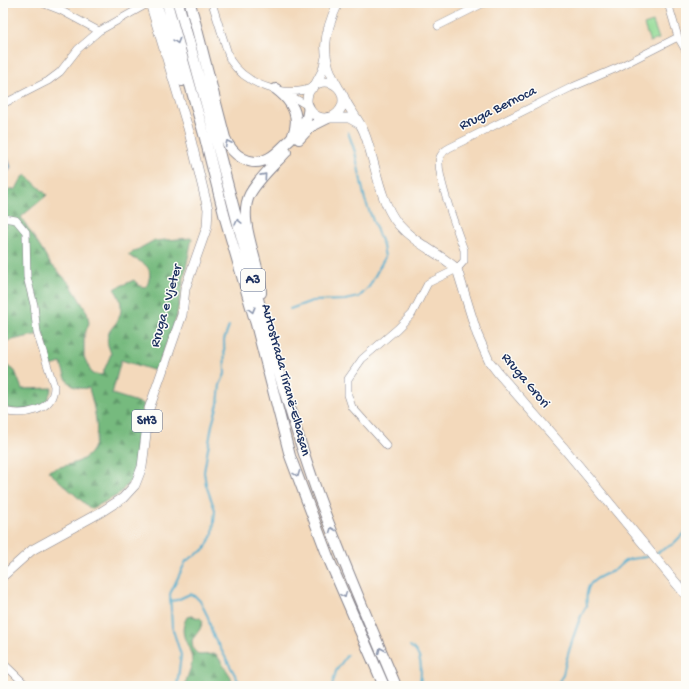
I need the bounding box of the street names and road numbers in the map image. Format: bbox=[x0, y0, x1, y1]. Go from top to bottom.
street label: Rruga Bernoca bbox=[457, 82, 540, 135]
street label: Rruga e Vjeter bbox=[147, 262, 187, 349]
road number: A3 bbox=[241, 269, 265, 291]
street label: Autostrada Tiranë-Elbasan bbox=[257, 302, 314, 458]
street label: Rruga Grori bbox=[497, 350, 553, 412]
road number: SH3 bbox=[132, 410, 162, 432]

